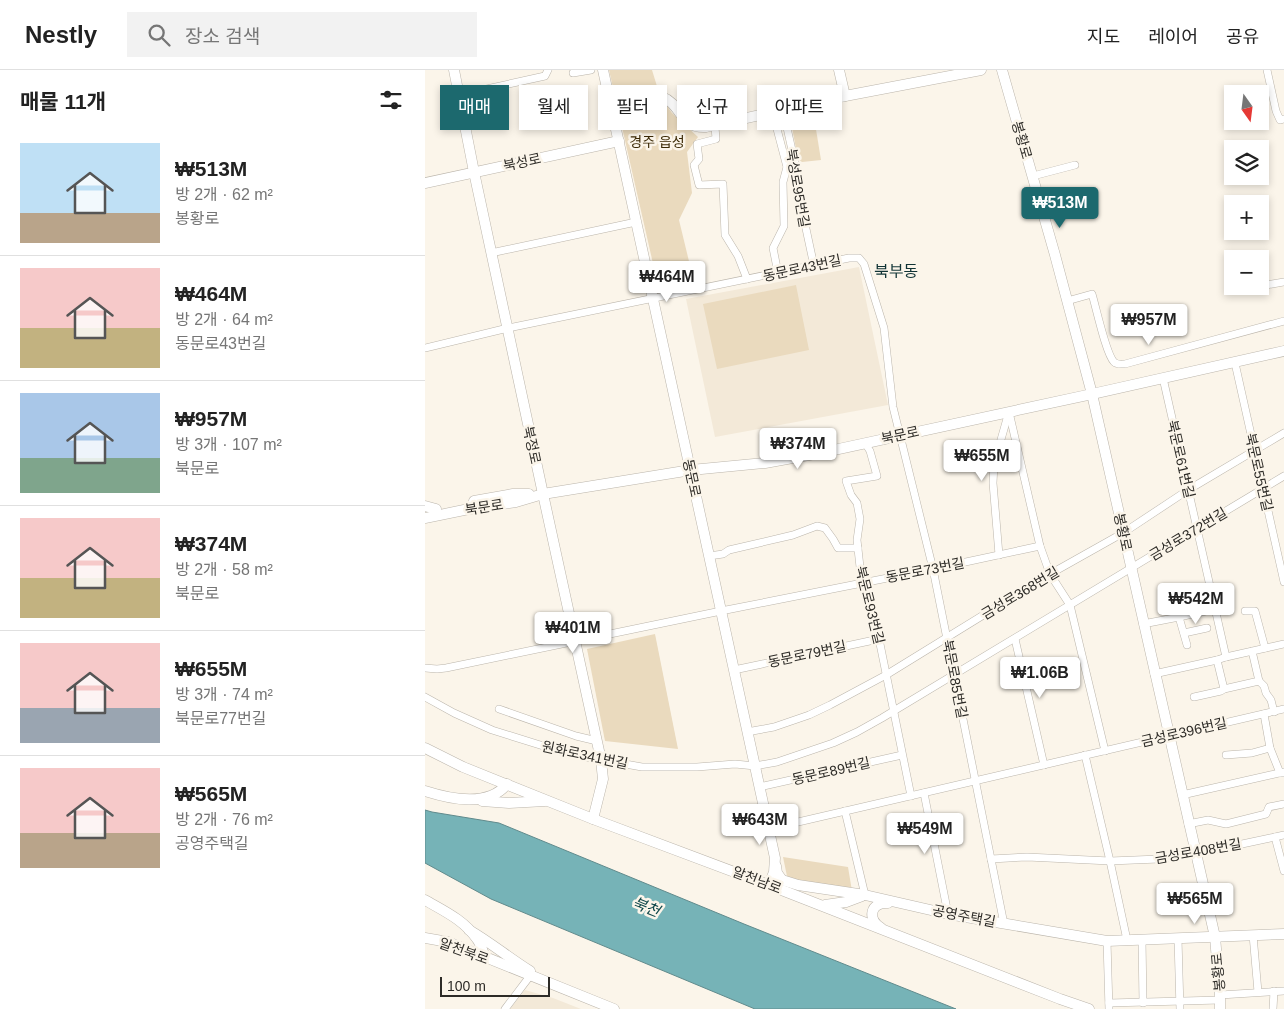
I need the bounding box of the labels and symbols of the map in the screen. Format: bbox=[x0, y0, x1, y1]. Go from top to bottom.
north arrow bbox=[1224, 85, 1269, 130]
street label: 봉황로 bbox=[1009, 119, 1035, 161]
park label: 경주 읍성 bbox=[629, 134, 685, 150]
street label: 북성로95번길 bbox=[783, 147, 813, 229]
street label: 북성로 bbox=[501, 150, 543, 174]
pin: ₩513M bbox=[1025, 186, 1095, 229]
street label: 동문로43번길 bbox=[761, 252, 843, 284]
pin: ₩464M bbox=[632, 260, 702, 303]
district label: 북부동 bbox=[874, 263, 918, 280]
pin: ₩957M bbox=[1114, 304, 1184, 346]
street label: 북문로61번길 bbox=[1164, 418, 1198, 500]
street label: 북문로 bbox=[879, 423, 921, 447]
street label: 북정로 bbox=[520, 424, 544, 466]
pin: ₩374M bbox=[763, 428, 833, 470]
street label: 북문로55번길 bbox=[1242, 431, 1276, 513]
pin: ₩655M bbox=[947, 440, 1017, 482]
street label: 동문로 bbox=[680, 457, 704, 499]
street label: 북문로 bbox=[464, 496, 504, 518]
street label: 금성로372번길 bbox=[1146, 505, 1230, 563]
street label: 봉황로 bbox=[1111, 511, 1135, 553]
street label: 동문로73번길 bbox=[884, 555, 966, 585]
street label: 북문로93번길 bbox=[853, 564, 887, 646]
street label: 금성로368번길 bbox=[978, 564, 1062, 622]
pin: ₩542M bbox=[1161, 582, 1231, 625]
pin: ₩401M bbox=[538, 612, 608, 654]
street label: 동문로79번길 bbox=[766, 638, 848, 670]
street label: 북문로85번길 bbox=[940, 638, 970, 720]
pin: ₩1.06B bbox=[999, 656, 1081, 699]
street label: 금성로396번길 bbox=[1139, 714, 1229, 750]
street label: 원화로341번길 bbox=[540, 738, 630, 772]
street label: 동문로89번길 bbox=[790, 754, 872, 788]
pin: ₩643M bbox=[725, 804, 795, 846]
pin: ₩549M bbox=[890, 812, 960, 855]
street label: 금성로408번길 bbox=[1153, 836, 1243, 866]
street label: 알천남로 bbox=[730, 863, 784, 897]
pin: ₩565M bbox=[1160, 882, 1230, 925]
water label: 북천 bbox=[630, 893, 664, 920]
street label: 공영주택길 bbox=[931, 902, 997, 930]
street label: 알천북로 bbox=[437, 935, 491, 967]
street label: 봉황로 bbox=[1208, 952, 1228, 992]
scale bar bbox=[440, 974, 550, 997]

